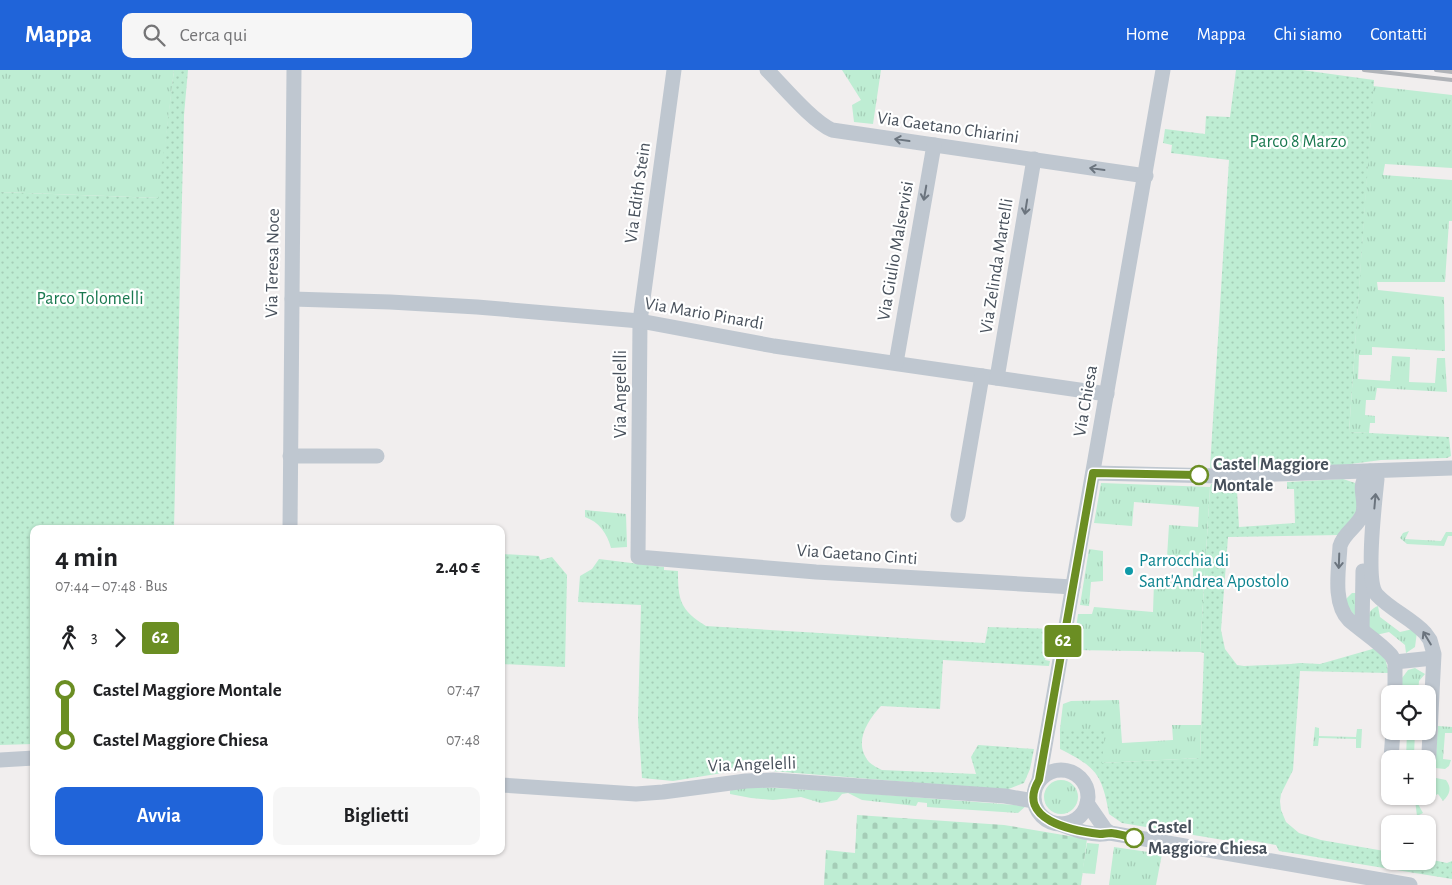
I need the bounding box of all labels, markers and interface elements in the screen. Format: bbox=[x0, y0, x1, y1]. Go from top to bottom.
search box bbox=[122, 13, 472, 58]
icon: search bbox=[140, 21, 168, 49]
text: Mappa bbox=[25, 23, 92, 47]
text: Cerca qui bbox=[180, 26, 247, 45]
text: Home bbox=[1125, 26, 1169, 44]
text: Mappa bbox=[1197, 26, 1246, 44]
text: Chi siamo bbox=[1274, 26, 1342, 44]
text: Contatti bbox=[1370, 26, 1427, 44]
street label: Via Gaetano Chiarini bbox=[876, 109, 1020, 147]
park label: Parco 8 Marzo bbox=[1249, 133, 1347, 151]
one-way arrow bbox=[894, 135, 910, 145]
street label: Via Edith Stein bbox=[622, 141, 654, 245]
one-way arrow bbox=[1090, 163, 1106, 173]
street label: Via Giulio Malservisi bbox=[875, 180, 917, 322]
one-way arrow bbox=[920, 184, 930, 200]
street label: Via Zelinda Martelli bbox=[977, 197, 1017, 335]
one-way arrow bbox=[1020, 199, 1030, 215]
street label: Via Teresa Noce bbox=[263, 208, 283, 318]
park label: Parco Tolomelli bbox=[36, 290, 144, 308]
street label: Via Mario Pinardi bbox=[643, 295, 765, 333]
street label: Via Angelelli bbox=[612, 350, 630, 438]
street label: Via Chiesa bbox=[1071, 364, 1101, 438]
place label: Castel Maggiore Montale bbox=[1213, 456, 1329, 495]
marker: Castel Maggiore Montale bbox=[1189, 465, 1209, 485]
one-way arrow bbox=[1370, 493, 1380, 509]
street label: Via Gaetano Cinti bbox=[796, 542, 918, 568]
text: 4 min bbox=[55, 544, 118, 572]
place label: Parrocchia di Sant'Andrea Apostolo bbox=[1139, 552, 1289, 591]
one-way arrow bbox=[1335, 553, 1344, 569]
text: 2.40 € bbox=[436, 558, 480, 577]
marker: Parrocchia di Sant'Andrea Apostolo bbox=[1123, 565, 1135, 577]
text: 07:44 – 07:48 · Bus bbox=[55, 578, 168, 594]
icon: walk bbox=[55, 624, 83, 652]
icon: forward bbox=[106, 624, 134, 652]
line badge: 62 bbox=[1040, 625, 1086, 657]
text: 3 bbox=[91, 629, 98, 645]
text: 62 bbox=[152, 629, 169, 647]
text: 62 bbox=[1054, 632, 1072, 650]
one-way arrow bbox=[1422, 632, 1432, 646]
text: Castel Maggiore Montale bbox=[93, 681, 282, 700]
text: 07:47 bbox=[447, 682, 480, 698]
map controls bbox=[1381, 685, 1436, 870]
button: locate bbox=[1381, 685, 1436, 740]
text: Castel Maggiore Chiesa bbox=[93, 731, 268, 750]
text: 07:48 bbox=[446, 732, 480, 748]
button: + bbox=[1381, 750, 1436, 805]
street label: Via Angelelli bbox=[708, 754, 796, 776]
button: Avvia bbox=[55, 787, 263, 845]
button: Biglietti bbox=[273, 787, 480, 845]
button: − bbox=[1381, 815, 1436, 870]
place label: Castel Maggiore Chiesa bbox=[1148, 819, 1268, 858]
marker: Castel Maggiore Chiesa bbox=[1124, 828, 1144, 848]

